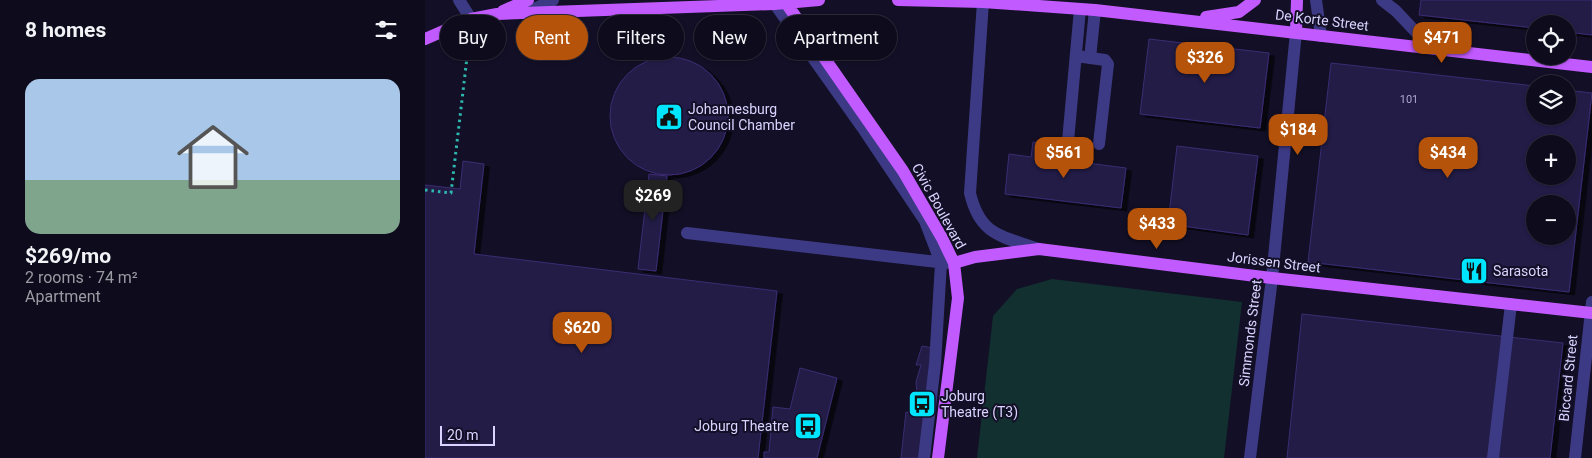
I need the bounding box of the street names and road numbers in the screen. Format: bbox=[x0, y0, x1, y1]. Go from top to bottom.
street label: De Korte Street bbox=[1274, 6, 1370, 34]
street label: Civic Boulevard bbox=[909, 160, 969, 252]
street label: Jorissen Street bbox=[1226, 248, 1322, 276]
street label: Simmonds Street bbox=[1236, 278, 1265, 387]
street label: Biccard Street bbox=[1555, 333, 1581, 422]

